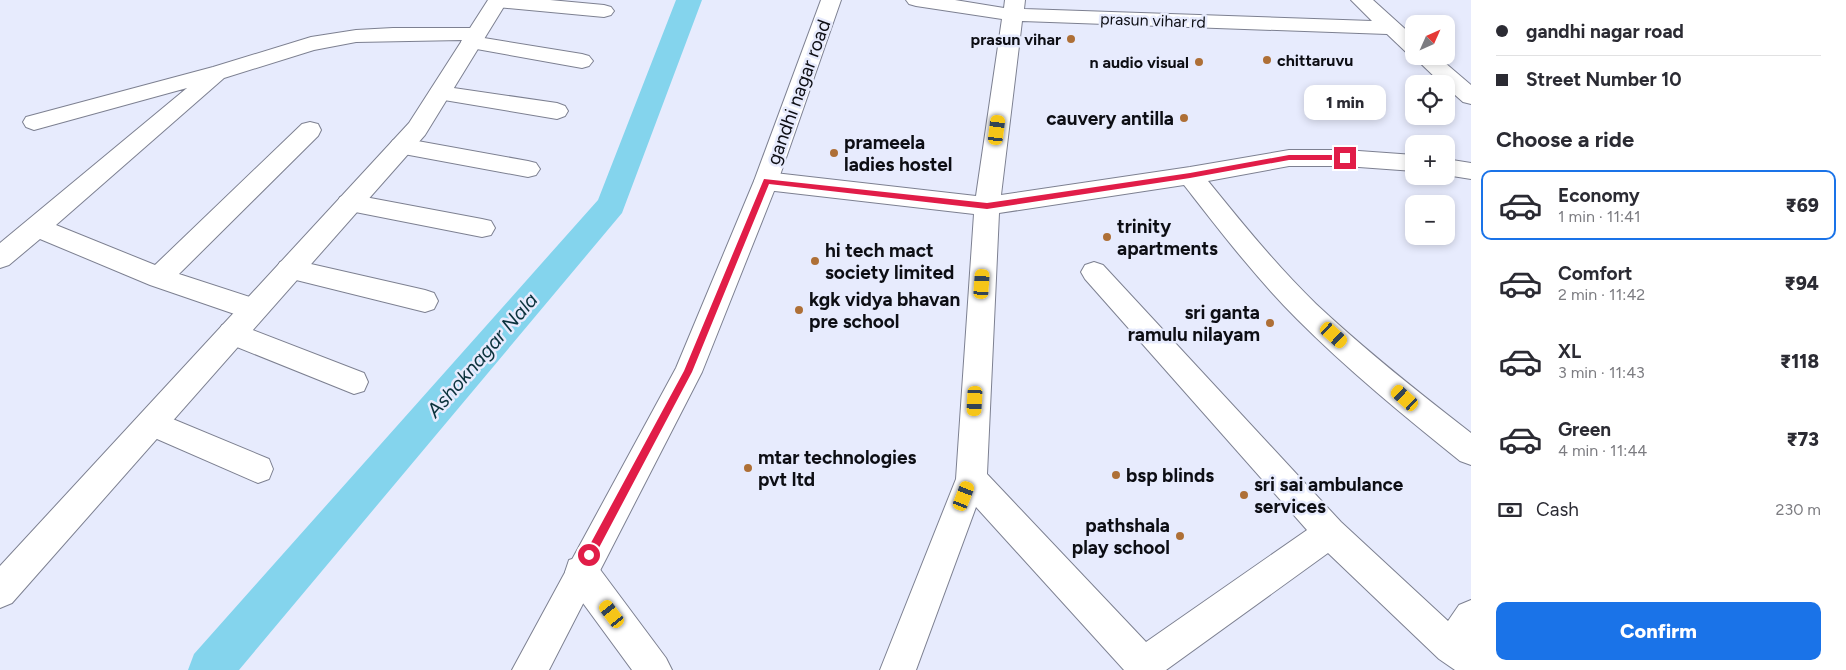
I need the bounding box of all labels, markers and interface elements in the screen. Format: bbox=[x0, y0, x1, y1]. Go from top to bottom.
street label: prasun vihar rd bbox=[1100, 9, 1206, 32]
north arrow bbox=[1405, 15, 1455, 65]
map controls bbox=[1405, 15, 1455, 245]
street label: gandhi nagar road bbox=[762, 16, 835, 168]
text: gandhi nagar road bbox=[1526, 20, 1684, 43]
place label: prasun vihar bbox=[971, 30, 1061, 49]
marker: prasun vihar bbox=[1065, 33, 1077, 45]
place label: chittaruvu bbox=[1277, 51, 1353, 70]
place label: n audio visual bbox=[1090, 53, 1189, 72]
marker: chittaruvu bbox=[1261, 54, 1273, 66]
marker: n audio visual bbox=[1193, 56, 1205, 68]
text: Street Number 10 bbox=[1526, 68, 1682, 91]
button: locate bbox=[1405, 75, 1455, 125]
callout: 1 min bbox=[1304, 86, 1386, 120]
text: 1 min bbox=[1326, 93, 1364, 112]
place label: cauvery antilla bbox=[1046, 107, 1174, 130]
marker: cauvery antilla bbox=[1178, 112, 1190, 124]
car bbox=[987, 114, 1006, 146]
text: Choose a ride bbox=[1496, 126, 1634, 153]
place label: prameela ladies hostel bbox=[844, 131, 952, 176]
button: + bbox=[1405, 135, 1455, 185]
marker: prameela ladies hostel bbox=[828, 147, 840, 159]
route end bbox=[1334, 147, 1356, 169]
icon: car bbox=[1498, 183, 1543, 228]
text: Economy bbox=[1558, 184, 1640, 207]
text: ₹69 bbox=[1786, 194, 1819, 217]
button: − bbox=[1405, 195, 1455, 245]
text: 1 min · 11:41 bbox=[1558, 207, 1641, 226]
place label: trinity apartments bbox=[1117, 215, 1218, 260]
marker: trinity apartments bbox=[1101, 231, 1113, 243]
place label: hi tech mact society limited bbox=[825, 239, 954, 284]
marker: hi tech mact society limited bbox=[809, 255, 821, 267]
icon: car bbox=[1498, 261, 1543, 306]
text: Comfort bbox=[1558, 262, 1633, 285]
car bbox=[973, 269, 990, 299]
text: ₹94 bbox=[1785, 272, 1819, 295]
text: 2 min · 11:42 bbox=[1558, 285, 1645, 304]
water label: Ashoknagar Nala bbox=[421, 288, 543, 423]
place label: kgk vidya bhavan pre school bbox=[809, 288, 960, 333]
place label: sri ganta ramulu nilayam bbox=[1128, 301, 1260, 346]
marker: kgk vidya bhavan pre school bbox=[793, 304, 805, 316]
marker: sri ganta ramulu nilayam bbox=[1264, 317, 1276, 329]
car bbox=[1317, 319, 1350, 351]
icon: car bbox=[1498, 339, 1543, 384]
text: XL bbox=[1558, 340, 1581, 363]
text: ₹118 bbox=[1780, 350, 1819, 373]
text: 3 min · 11:43 bbox=[1558, 363, 1645, 382]
car bbox=[1388, 382, 1421, 414]
car bbox=[966, 386, 983, 416]
icon: car bbox=[1498, 417, 1543, 462]
text: Green bbox=[1558, 418, 1611, 441]
text: ₹73 bbox=[1786, 428, 1819, 451]
text: 4 min · 11:44 bbox=[1558, 441, 1647, 460]
place label: mtar technologies pvt ltd bbox=[758, 446, 917, 491]
marker: mtar technologies pvt ltd bbox=[742, 462, 754, 474]
place label: bsp blinds bbox=[1126, 464, 1214, 487]
marker: bsp blinds bbox=[1110, 469, 1122, 481]
place label: sri sai ambulance services bbox=[1254, 473, 1404, 518]
car bbox=[951, 479, 976, 513]
marker: sri sai ambulance services bbox=[1238, 489, 1250, 501]
icon: cash bbox=[1496, 496, 1524, 524]
text: Cash bbox=[1536, 498, 1579, 521]
text: 230 m bbox=[1776, 500, 1821, 519]
place label: pathshala play school bbox=[1072, 514, 1170, 559]
marker: pathshala play school bbox=[1174, 530, 1186, 542]
route start bbox=[578, 544, 600, 566]
car bbox=[596, 598, 627, 630]
button: Confirm bbox=[1496, 602, 1821, 660]

